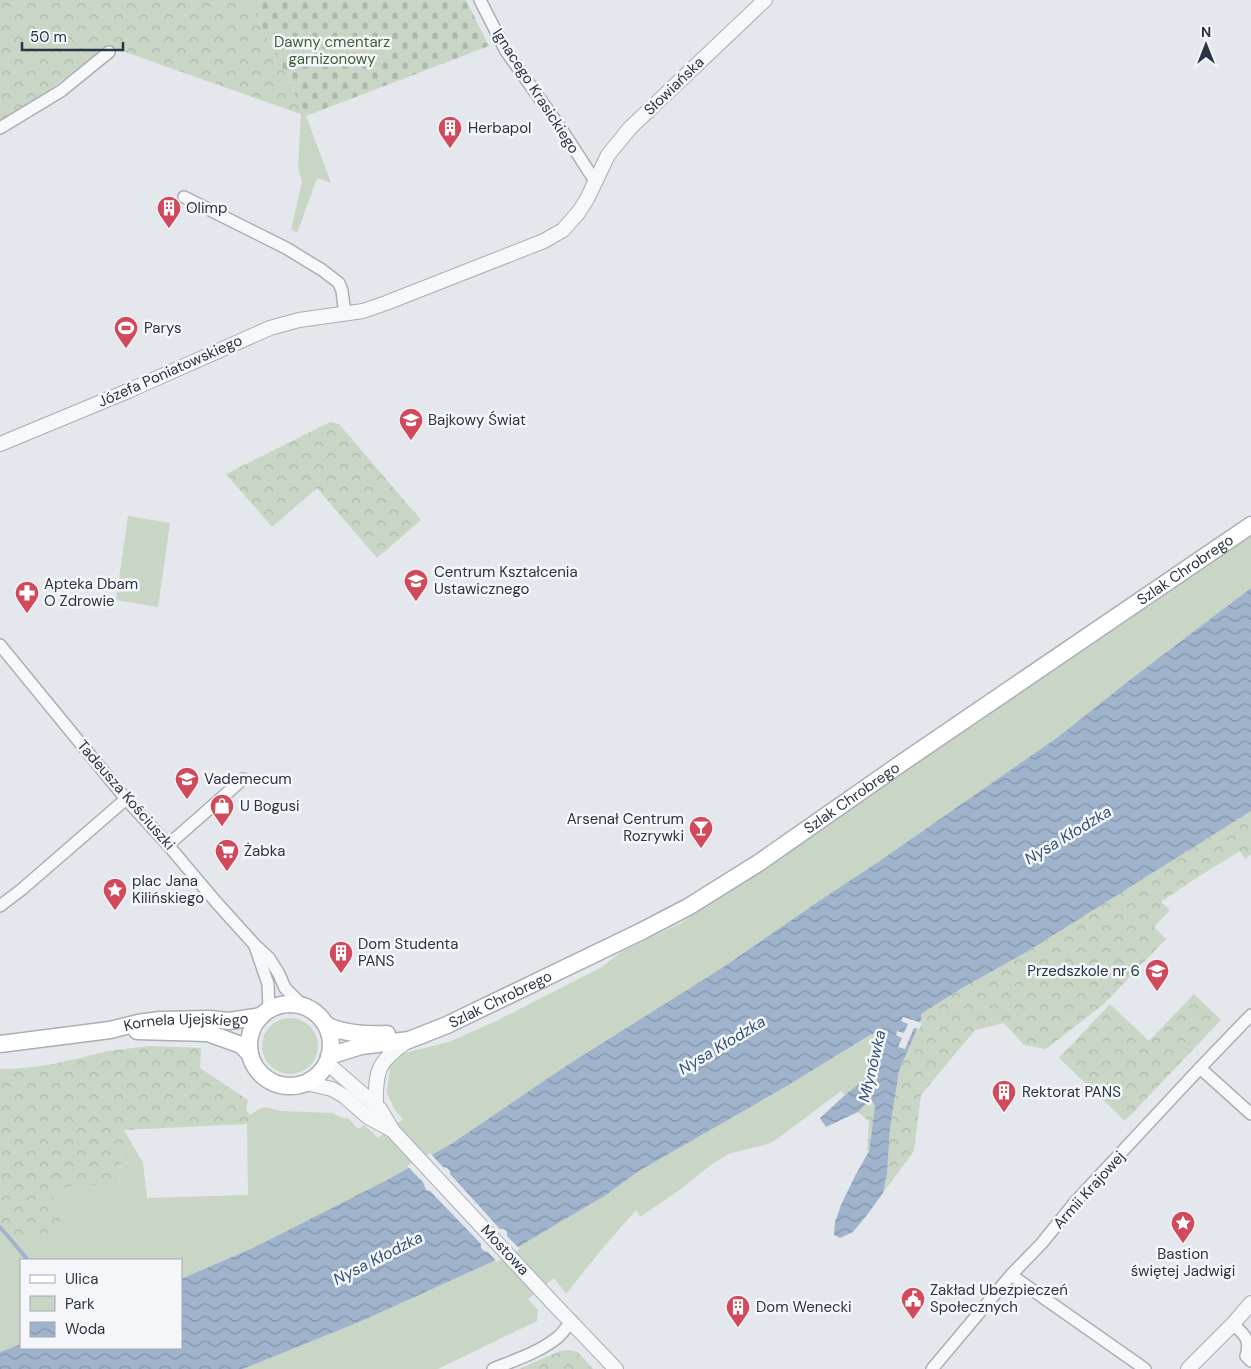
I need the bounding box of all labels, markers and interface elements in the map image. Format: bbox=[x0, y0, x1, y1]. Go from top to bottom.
scale bar bbox=[22, 20, 124, 52]
north arrow bbox=[1181, 20, 1231, 70]
text: N bbox=[1201, 23, 1211, 41]
street label: Ignacego Krasickiego bbox=[488, 25, 584, 158]
text: 50 m bbox=[30, 27, 67, 47]
park label: Dawny cmentarz garnizonowy bbox=[274, 32, 390, 69]
street label: Słowiańska bbox=[640, 52, 708, 120]
building icon: Herbapol bbox=[437, 115, 463, 149]
place label: Herbapol bbox=[468, 118, 531, 138]
building icon: Olimp bbox=[156, 195, 182, 229]
place label: Olimp bbox=[186, 198, 227, 218]
sports icon: Parys bbox=[113, 315, 139, 349]
place label: Parys bbox=[144, 318, 182, 338]
street label: Józefa Poniatowskiego bbox=[95, 330, 245, 412]
school or university icon: Bajkowy Świat bbox=[398, 407, 424, 441]
place label: Bajkowy Świat bbox=[428, 410, 526, 430]
street label: Szlak Chrobrego bbox=[1133, 530, 1237, 610]
place label: Centrum Kształcenia Ustawicznego bbox=[434, 562, 578, 599]
school or university icon: Centrum Kształcenia Ustawicznego bbox=[403, 568, 429, 602]
place label: Apteka Dbam O Zdrowie bbox=[44, 574, 138, 611]
pharmacy icon: Apteka Dbam O Zdrowie bbox=[14, 580, 40, 614]
street label: Tadeusza Kościuszki bbox=[73, 736, 179, 854]
street label: Szlak Chrobrego bbox=[800, 757, 904, 838]
school or university icon: Vademecum bbox=[174, 766, 200, 800]
place label: Vademecum bbox=[204, 769, 292, 789]
shop icon: U Bogusi bbox=[209, 793, 235, 827]
place label: U Bogusi bbox=[240, 796, 300, 816]
water label: Nysa Kłodzka bbox=[1021, 801, 1116, 869]
place label: Arsenał Centrum Rozrywki bbox=[567, 809, 684, 846]
bar icon: Arsenał Centrum Rozrywki bbox=[688, 815, 714, 849]
supermarket icon: Żabka bbox=[214, 838, 240, 872]
place label: Żabka bbox=[244, 841, 285, 861]
place label: plac Jana Kilińskiego bbox=[132, 871, 204, 908]
place icon: plac Jana Kilińskiego bbox=[102, 877, 128, 911]
place label: Dom Studenta PANS bbox=[358, 934, 458, 971]
building icon: Dom Studenta PANS bbox=[328, 940, 354, 974]
school or university icon: Przedszkole nr 6 bbox=[1144, 958, 1170, 992]
place label: Przedszkole nr 6 bbox=[1027, 961, 1140, 981]
street label: Szlak Chrobrego bbox=[445, 966, 555, 1033]
street label: Kornela Ujejskiego bbox=[122, 1008, 250, 1036]
water label: Nysa Kłodzka bbox=[675, 1011, 770, 1079]
water label: Młynówka bbox=[853, 1028, 891, 1104]
building icon: Rektorat PANS bbox=[991, 1079, 1017, 1113]
place label: Rektorat PANS bbox=[1022, 1082, 1121, 1102]
street label: Armii Krajowej bbox=[1049, 1147, 1129, 1233]
place icon: Bastion świętej Jadwigi bbox=[1170, 1210, 1196, 1244]
street label: Mostowa bbox=[476, 1220, 534, 1280]
water label: Nysa Kłodzka bbox=[330, 1226, 427, 1290]
place label: Bastion świętej Jadwigi bbox=[1131, 1244, 1235, 1281]
legend bbox=[20, 1259, 182, 1349]
text: Ulica bbox=[65, 1269, 99, 1289]
place label: Zakład Ubezpieczeń Społecznych bbox=[930, 1280, 1068, 1317]
public building icon: Zakład Ubezpieczeń Społecznych bbox=[900, 1286, 926, 1320]
text: Park bbox=[65, 1294, 95, 1314]
building icon: Dom Wenecki bbox=[725, 1294, 751, 1328]
place label: Dom Wenecki bbox=[756, 1297, 852, 1317]
text: Woda bbox=[65, 1319, 105, 1339]

